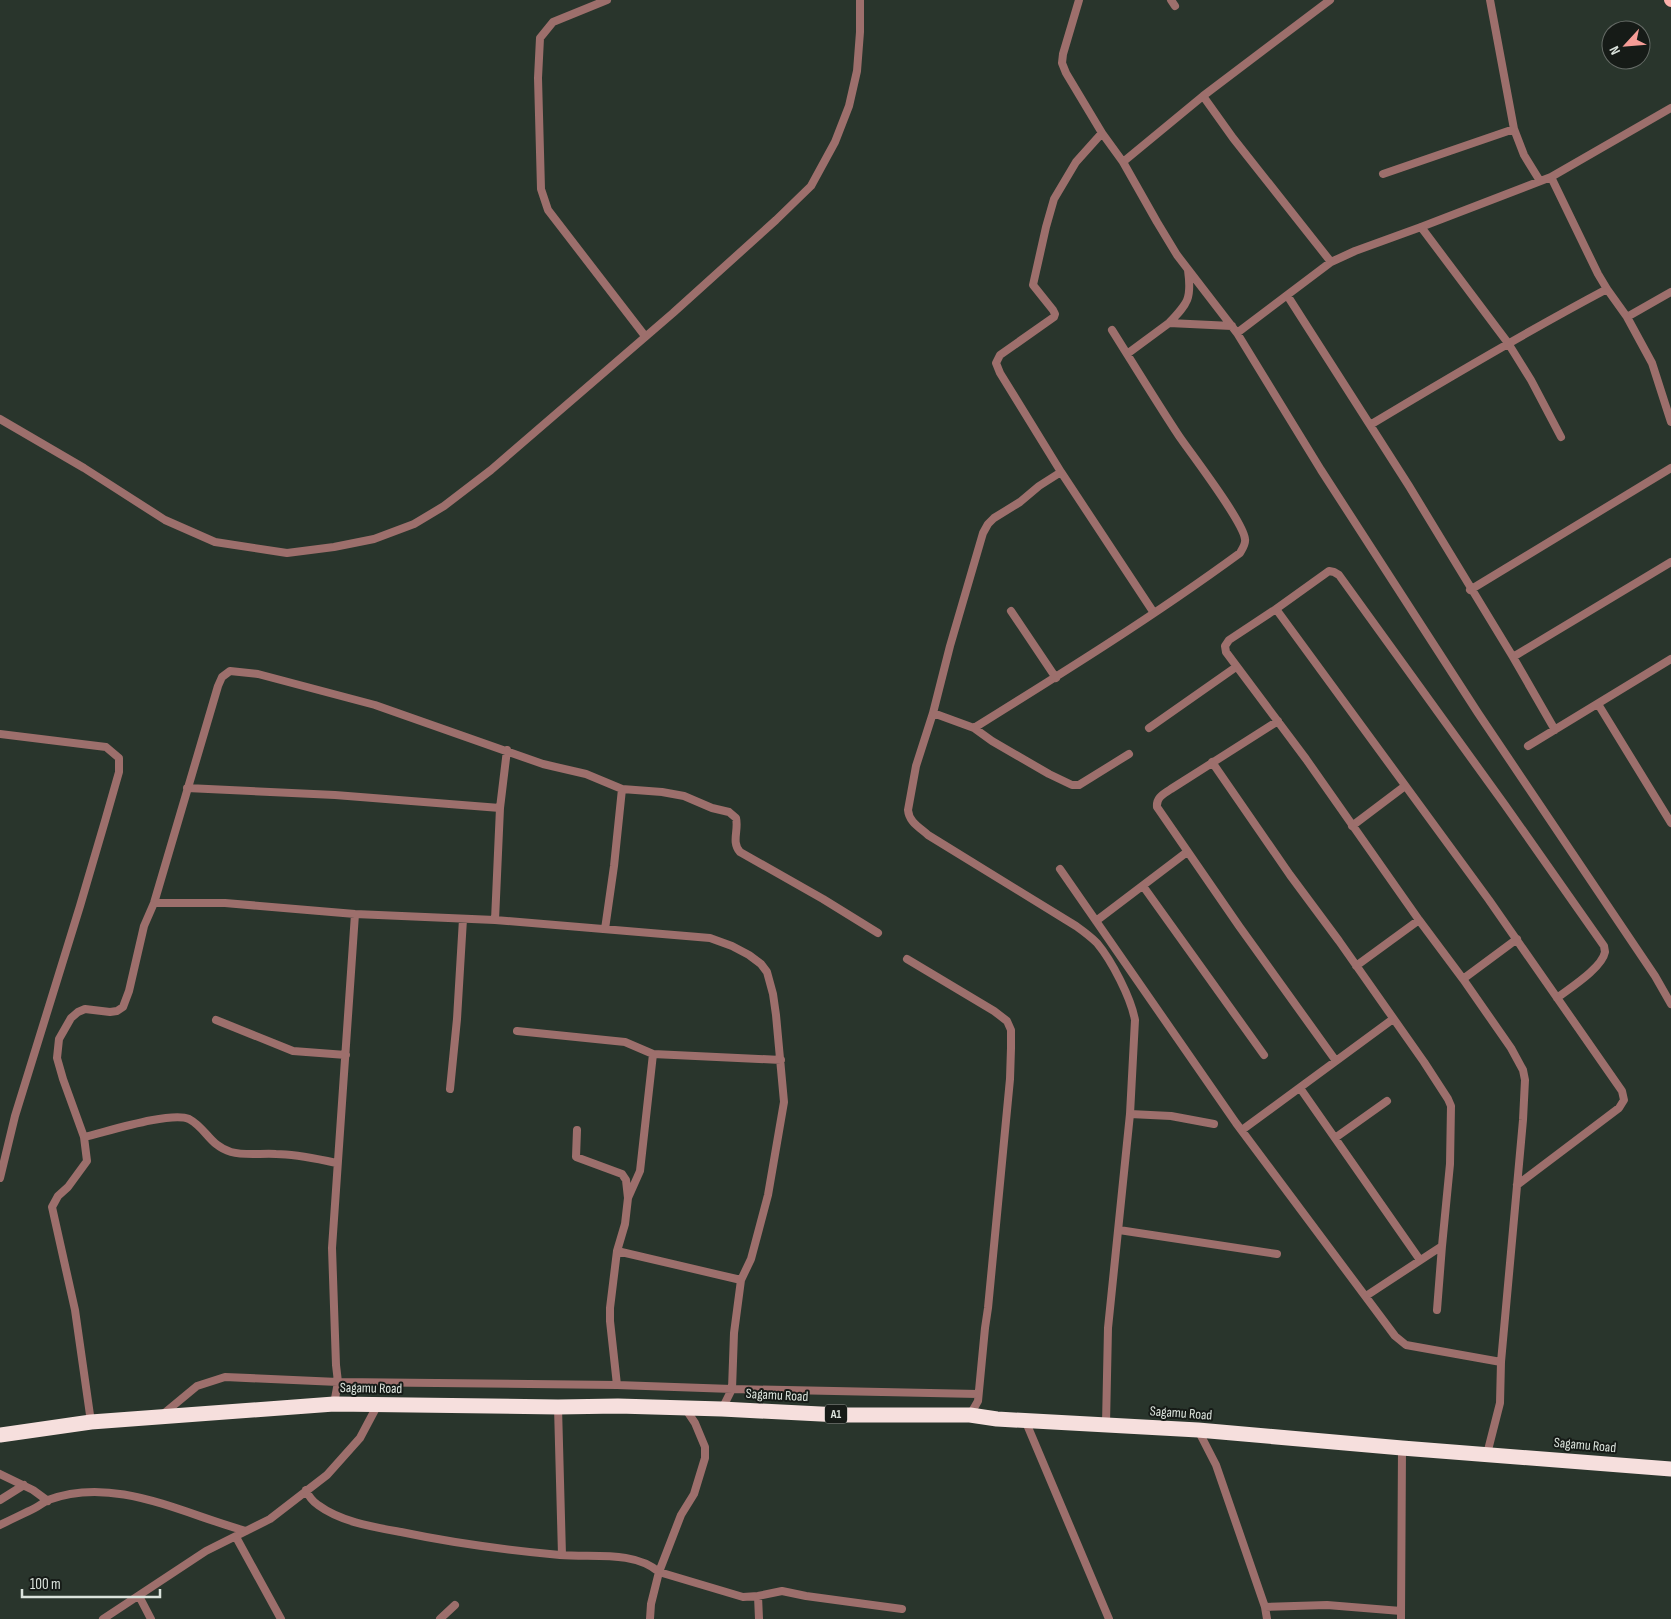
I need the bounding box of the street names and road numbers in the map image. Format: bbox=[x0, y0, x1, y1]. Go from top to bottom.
street label: Sagamu Road bbox=[340, 1379, 403, 1397]
street label: Sagamu Road bbox=[745, 1385, 809, 1405]
street label: Sagamu Road bbox=[1149, 1402, 1213, 1424]
road number: A1 bbox=[825, 1405, 847, 1424]
street label: Sagamu Road bbox=[1553, 1434, 1617, 1456]

